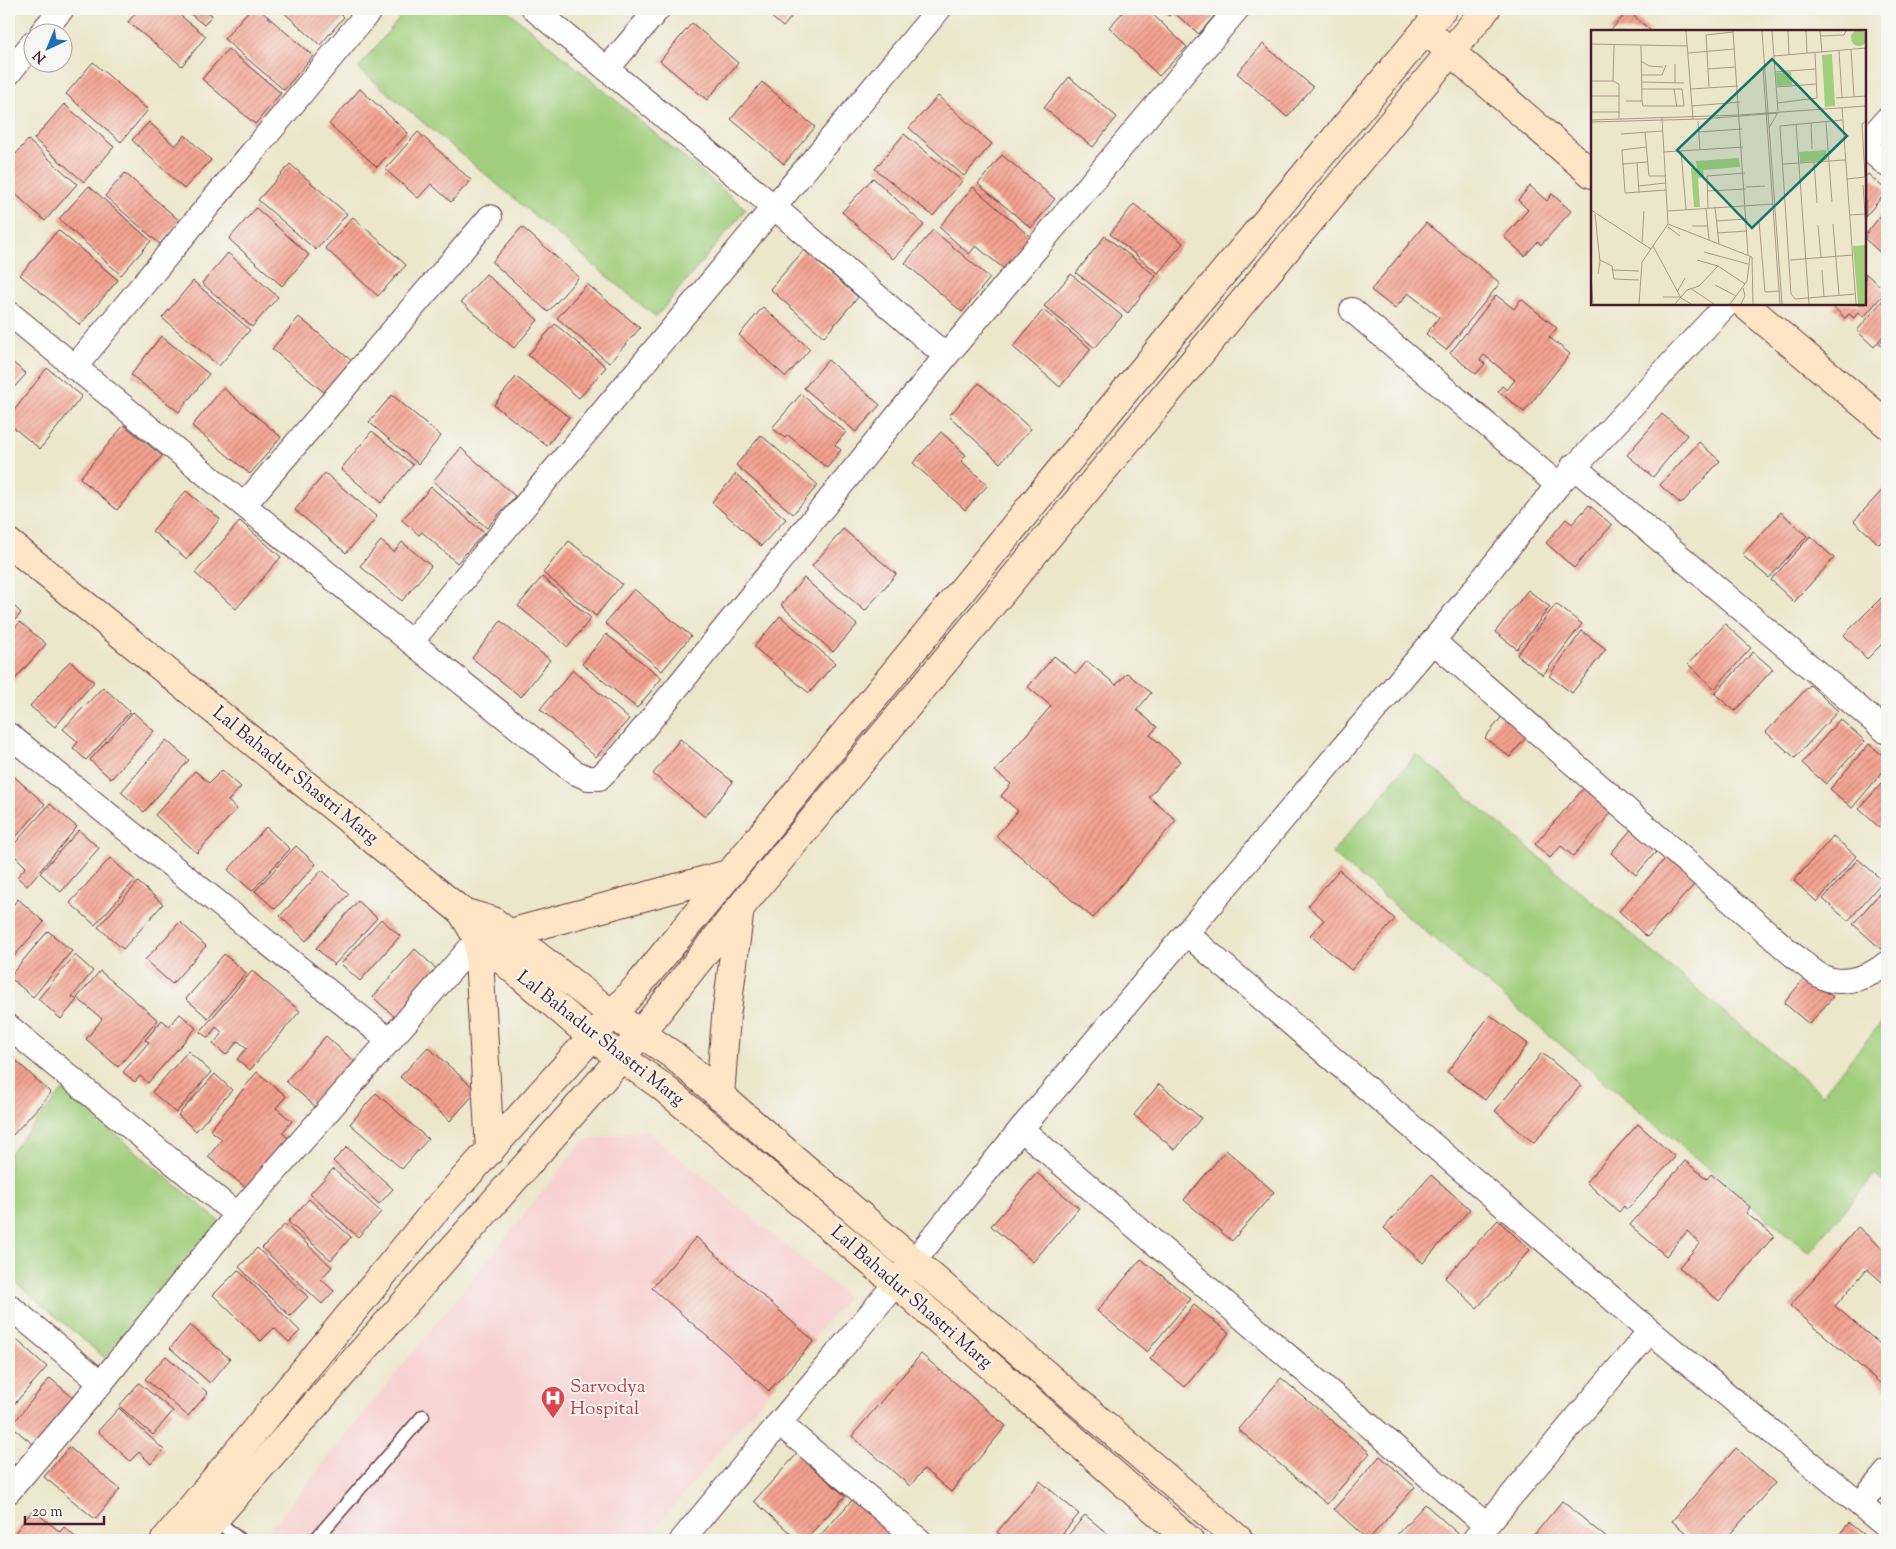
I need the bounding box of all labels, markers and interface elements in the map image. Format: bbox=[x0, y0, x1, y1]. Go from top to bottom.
north arrow bbox=[22, 22, 72, 72]
inset map bbox=[1591, 30, 1866, 305]
text: N bbox=[29, 45, 51, 67]
street label: Lal Bahadur Shastri Marg bbox=[206, 700, 384, 852]
street label: Lal Bahadur Shastri Marg bbox=[510, 965, 690, 1113]
street label: Lal Bahadur Shastri Marg bbox=[824, 1220, 998, 1376]
place label: Sarvodya Hospital bbox=[570, 1374, 646, 1423]
hospital icon: Sarvodya Hospital bbox=[540, 1385, 566, 1419]
scale bar bbox=[25, 1494, 104, 1526]
text: 20 m bbox=[32, 1502, 63, 1523]

